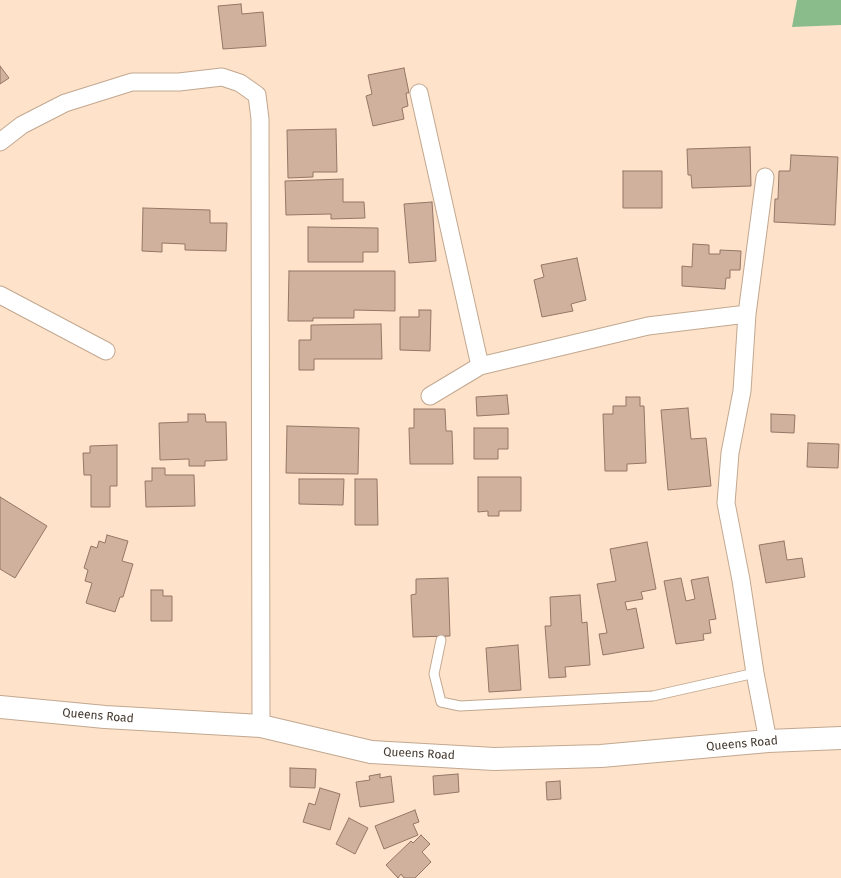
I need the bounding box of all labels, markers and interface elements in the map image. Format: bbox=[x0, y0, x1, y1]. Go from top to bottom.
street label: Queens Road bbox=[62, 706, 134, 726]
street label: Queens Road bbox=[706, 734, 778, 754]
street label: Queens Road bbox=[383, 745, 455, 763]

